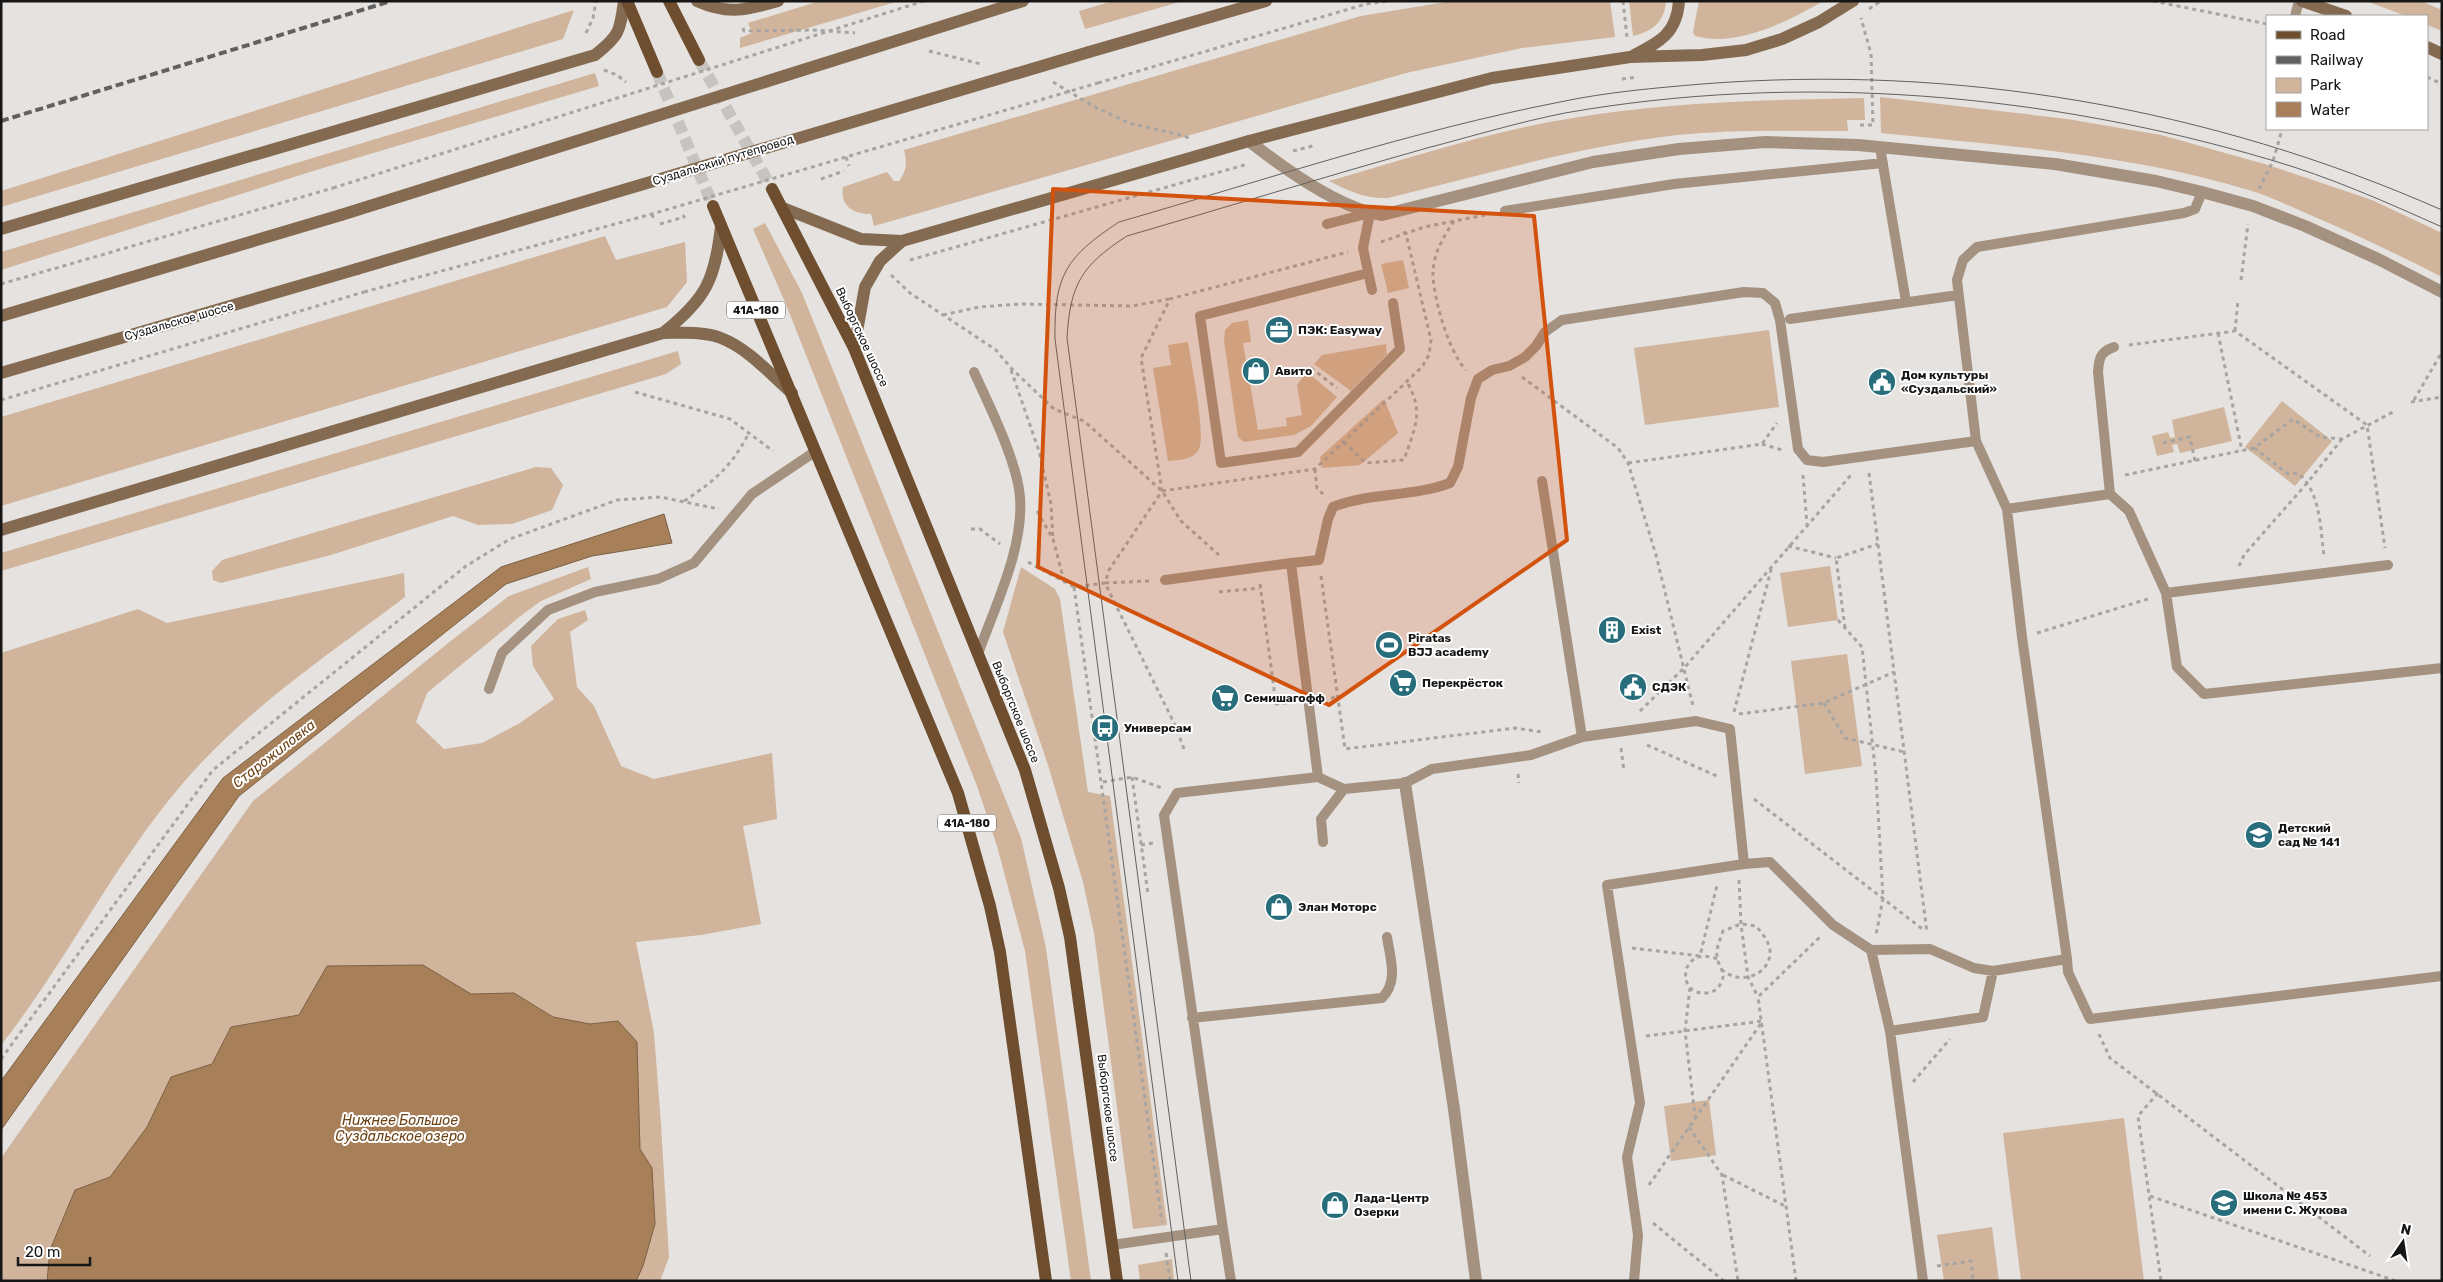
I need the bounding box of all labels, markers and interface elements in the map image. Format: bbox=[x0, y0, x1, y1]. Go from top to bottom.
legend bbox=[2266, 15, 2428, 130]
text: Road bbox=[2310, 26, 2346, 44]
text: Railway bbox=[2310, 51, 2364, 69]
text: Park bbox=[2310, 76, 2341, 94]
text: Water bbox=[2310, 101, 2350, 119]
street label: Суздальский путепровод bbox=[651, 132, 795, 188]
street label: Выборгское шоссе bbox=[833, 285, 891, 389]
street label: Суздальское шоссе bbox=[123, 299, 236, 343]
road number: 41А-180 bbox=[727, 302, 785, 318]
office icon: ПЭК: Easyway bbox=[1264, 315, 1294, 345]
place label: ПЭК: Easyway bbox=[1298, 323, 1382, 337]
shop icon: Авито bbox=[1241, 356, 1271, 386]
place label: Авито bbox=[1275, 364, 1312, 378]
public building icon: Дом культуры «Суздальский» bbox=[1867, 367, 1897, 397]
place label: Дом культуры «Суздальский» bbox=[1901, 368, 1998, 396]
building icon: Exist bbox=[1597, 615, 1627, 645]
place label: Exist bbox=[1631, 623, 1662, 637]
sports icon: Piratas BJJ academy bbox=[1374, 630, 1404, 660]
place label: Piratas BJJ academy bbox=[1408, 631, 1489, 659]
street label: Выборгское шоссе bbox=[989, 659, 1043, 765]
supermarket icon: Перекрёсток bbox=[1388, 668, 1418, 698]
public building icon: СДЭК bbox=[1618, 672, 1648, 702]
place label: Перекрёсток bbox=[1422, 676, 1504, 690]
place label: СДЭК bbox=[1652, 680, 1687, 694]
supermarket icon: Семишагофф bbox=[1210, 683, 1240, 713]
place label: Семишагофф bbox=[1244, 691, 1325, 705]
bus stop icon: Универсам bbox=[1090, 713, 1120, 743]
water label: Старожиловка bbox=[229, 716, 319, 792]
place label: Универсам bbox=[1124, 721, 1191, 735]
road number: 41А-180 bbox=[938, 814, 996, 831]
school or university icon: Детский сад № 141 bbox=[2244, 820, 2274, 850]
place label: Детский сад № 141 bbox=[2278, 821, 2340, 849]
shop icon: Элан Моторс bbox=[1264, 892, 1294, 922]
place label: Элан Моторс bbox=[1298, 900, 1377, 914]
street label: Выборгское шоссе bbox=[1094, 1053, 1122, 1163]
water label: Нижнее Большое Суздальское озеро bbox=[335, 1112, 465, 1145]
school or university icon: Школа № 453 имени С. Жукова bbox=[2209, 1188, 2239, 1218]
place label: Школа № 453 имени С. Жукова bbox=[2243, 1189, 2347, 1217]
shop icon: Лада-Центр Озерки bbox=[1320, 1190, 1350, 1220]
place label: Лада-Центр Озерки bbox=[1354, 1191, 1430, 1219]
north arrow bbox=[2378, 1217, 2428, 1267]
text: N bbox=[2399, 1220, 2413, 1239]
scale bar bbox=[18, 1234, 90, 1266]
text: 20 m bbox=[25, 1243, 60, 1261]

